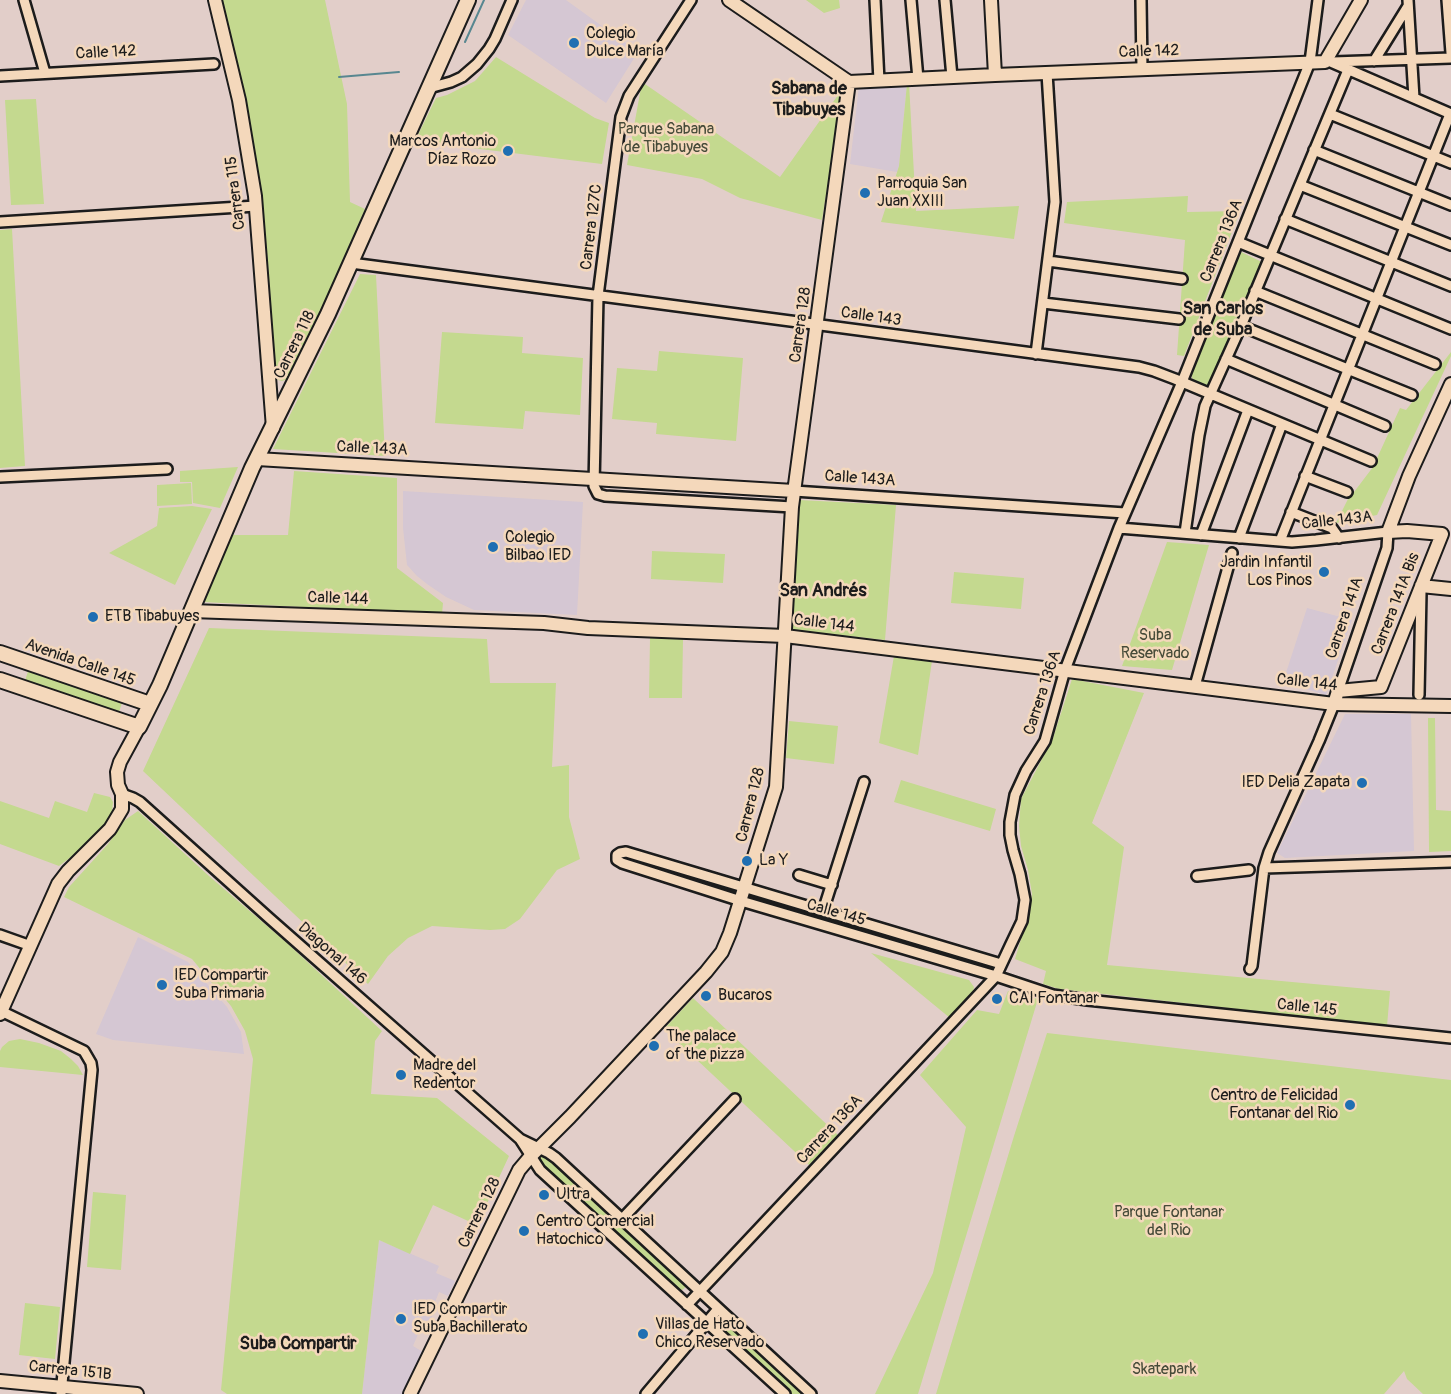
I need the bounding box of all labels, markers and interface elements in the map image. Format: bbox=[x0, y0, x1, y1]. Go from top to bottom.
place label: Colegio Dulce María bbox=[586, 24, 664, 62]
marker: Colegio Dulce María bbox=[567, 36, 581, 50]
street label: Calle 142 bbox=[1118, 41, 1180, 63]
street label: Calle 142 bbox=[75, 42, 137, 64]
district label: Sabana de Tibabuyes bbox=[771, 78, 847, 121]
park label: Parque Sabana de Tibabuyes bbox=[618, 120, 714, 158]
place label: Marcos Antonio Díaz Rozo bbox=[389, 132, 496, 170]
marker: Marcos Antonio Díaz Rozo bbox=[501, 144, 515, 158]
street label: Carrera 115 bbox=[222, 155, 250, 231]
place label: Parroquia San Juan XXIII bbox=[877, 174, 967, 212]
street label: Carrera 127C bbox=[577, 183, 607, 271]
marker: Parroquia San Juan XXIII bbox=[858, 186, 872, 200]
street label: Carrera 136A bbox=[1197, 197, 1247, 285]
street label: Carrera 128 bbox=[786, 286, 816, 364]
district label: San Carlos de Suba bbox=[1183, 298, 1263, 340]
street label: Calle 143 bbox=[840, 303, 902, 331]
street label: Carrera 118 bbox=[270, 308, 320, 382]
street label: Calle 143A bbox=[336, 438, 408, 460]
street label: Calle 143A bbox=[824, 467, 896, 491]
street label: Calle 143A bbox=[1301, 508, 1373, 534]
place label: Colegio Bilbao IED bbox=[505, 528, 571, 566]
marker: Colegio Bilbao IED bbox=[486, 540, 500, 554]
street label: Carrera 141A Bis bbox=[1368, 550, 1424, 658]
place label: Jardin Infantil Los Pinos bbox=[1220, 553, 1312, 591]
marker: Jardin Infantil Los Pinos bbox=[1317, 565, 1331, 579]
street label: Carrera 141A bbox=[1322, 575, 1368, 661]
district label: San Andrés bbox=[779, 580, 867, 602]
street label: Calle 144 bbox=[307, 588, 369, 610]
place label: ETB Tibabuyes bbox=[105, 607, 199, 627]
marker: ETB Tibabuyes bbox=[86, 610, 100, 624]
street label: Calle 144 bbox=[793, 611, 855, 637]
park label: Suba Reservado bbox=[1121, 626, 1189, 664]
street label: Avenida Calle 145 bbox=[22, 635, 138, 691]
street label: Carrera 136A bbox=[1020, 648, 1066, 738]
street label: Calle 144 bbox=[1276, 670, 1338, 696]
street label: Carrera 128 bbox=[732, 766, 770, 844]
place label: IED Delia Zapata bbox=[1241, 773, 1350, 793]
marker: IED Delia Zapata bbox=[1355, 776, 1369, 790]
place label: La Y bbox=[759, 851, 788, 871]
marker: La Y bbox=[740, 854, 754, 868]
street label: Calle 145 bbox=[804, 895, 868, 931]
street label: Diagonal 146 bbox=[293, 919, 371, 989]
place label: IED Compartir Suba Primaria bbox=[174, 966, 268, 1004]
marker: IED Compartir Suba Primaria bbox=[155, 978, 169, 992]
place label: Bucaros bbox=[718, 986, 772, 1006]
marker: Bucaros bbox=[699, 989, 713, 1003]
place label: CAI Fontanar bbox=[1009, 989, 1099, 1009]
marker: CAI Fontanar bbox=[990, 992, 1004, 1006]
street label: Calle 145 bbox=[1276, 995, 1338, 1021]
place label: The palace of the pizza bbox=[666, 1027, 744, 1065]
marker: The palace of the pizza bbox=[647, 1039, 661, 1053]
place label: Madre del Redentor bbox=[413, 1056, 476, 1094]
marker: Madre del Redentor bbox=[394, 1068, 408, 1082]
place label: Centro de Felicidad Fontanar del Rio bbox=[1211, 1086, 1338, 1124]
street label: Carrera 136A bbox=[793, 1091, 867, 1169]
marker: Centro de Felicidad Fontanar del Rio bbox=[1343, 1098, 1357, 1112]
street label: Carrera 128 bbox=[455, 1175, 505, 1251]
place label: Ultra bbox=[556, 1185, 590, 1205]
marker: Ultra bbox=[537, 1188, 551, 1202]
park label: Parque Fontanar del Rio bbox=[1114, 1203, 1224, 1241]
place label: Centro Comercial Hatochico bbox=[536, 1212, 654, 1250]
marker: Centro Comercial Hatochico bbox=[517, 1224, 531, 1238]
place label: IED Compartir Suba Bachillerato bbox=[413, 1300, 527, 1338]
marker: IED Compartir Suba Bachillerato bbox=[394, 1312, 408, 1326]
place label: Villas de Hato Chico Reservado bbox=[655, 1315, 764, 1353]
marker: Villas de Hato Chico Reservado bbox=[636, 1327, 650, 1341]
district label: Suba Compartir bbox=[239, 1333, 357, 1355]
street label: Carrera 151B bbox=[28, 1357, 112, 1385]
park label: Skatepark bbox=[1132, 1360, 1196, 1380]

